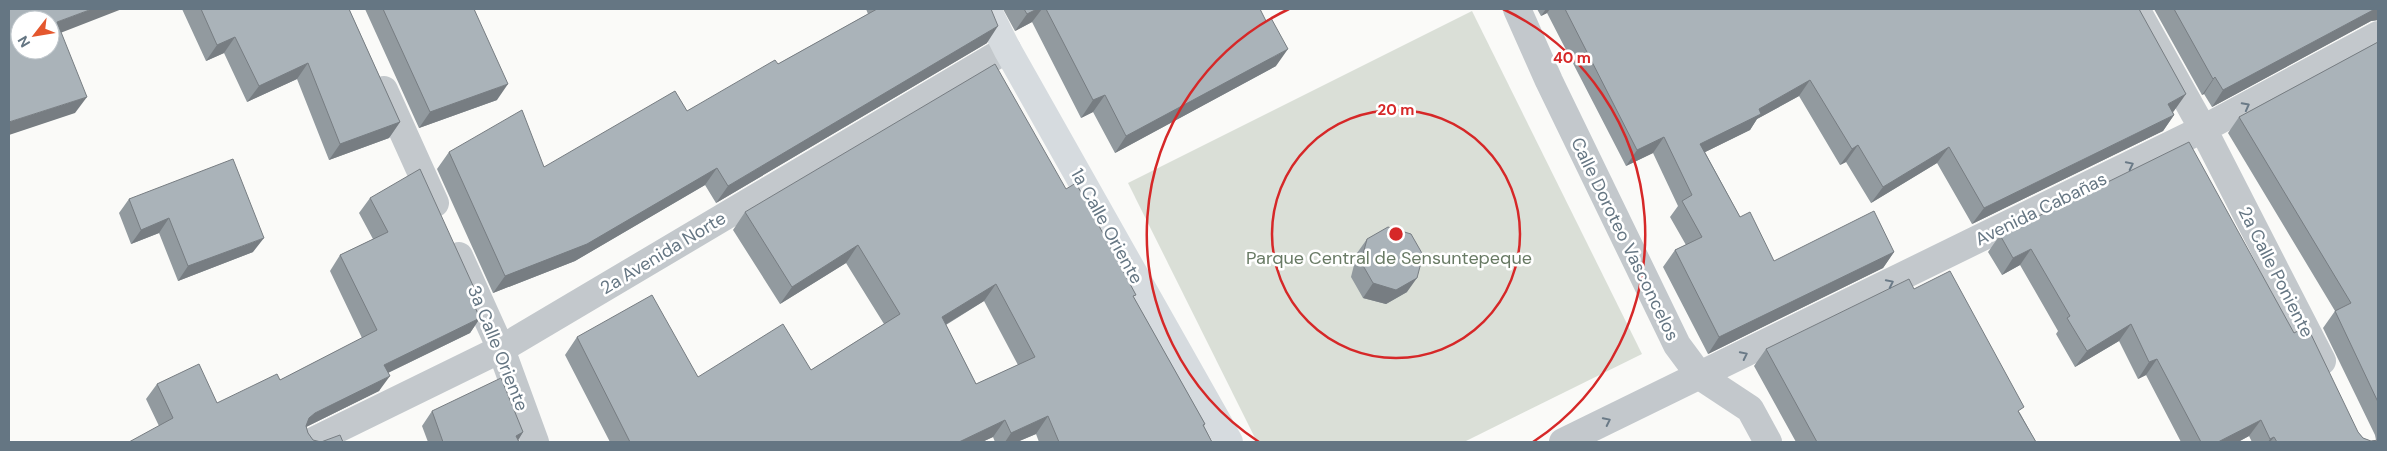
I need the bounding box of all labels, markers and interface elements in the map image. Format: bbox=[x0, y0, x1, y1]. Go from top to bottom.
north arrow bbox=[10, 10, 60, 60]
text: N bbox=[14, 33, 34, 51]
text: 40 m bbox=[1553, 48, 1591, 68]
text: 20 m bbox=[1378, 100, 1414, 120]
one-way arrow bbox=[2241, 102, 2250, 112]
street label: Calle Doroteo Vasconcelos bbox=[1565, 133, 1685, 345]
one-way arrow bbox=[2125, 161, 2134, 171]
street label: 1a Calle Oriente bbox=[1065, 164, 1149, 288]
street label: Avenida Cabañas bbox=[1971, 167, 2111, 251]
street label: 2a Calle Poniente bbox=[2233, 203, 2319, 341]
street label: 2a Avenida Norte bbox=[596, 206, 730, 300]
centre of rings bbox=[1387, 225, 1405, 243]
park label: Parque Central de Sensuntepeque bbox=[1246, 246, 1532, 270]
one-way arrow bbox=[1885, 279, 1894, 289]
street label: 3a Calle Oriente bbox=[462, 282, 534, 414]
one-way arrow bbox=[1739, 351, 1748, 361]
one-way arrow bbox=[1602, 417, 1611, 427]

